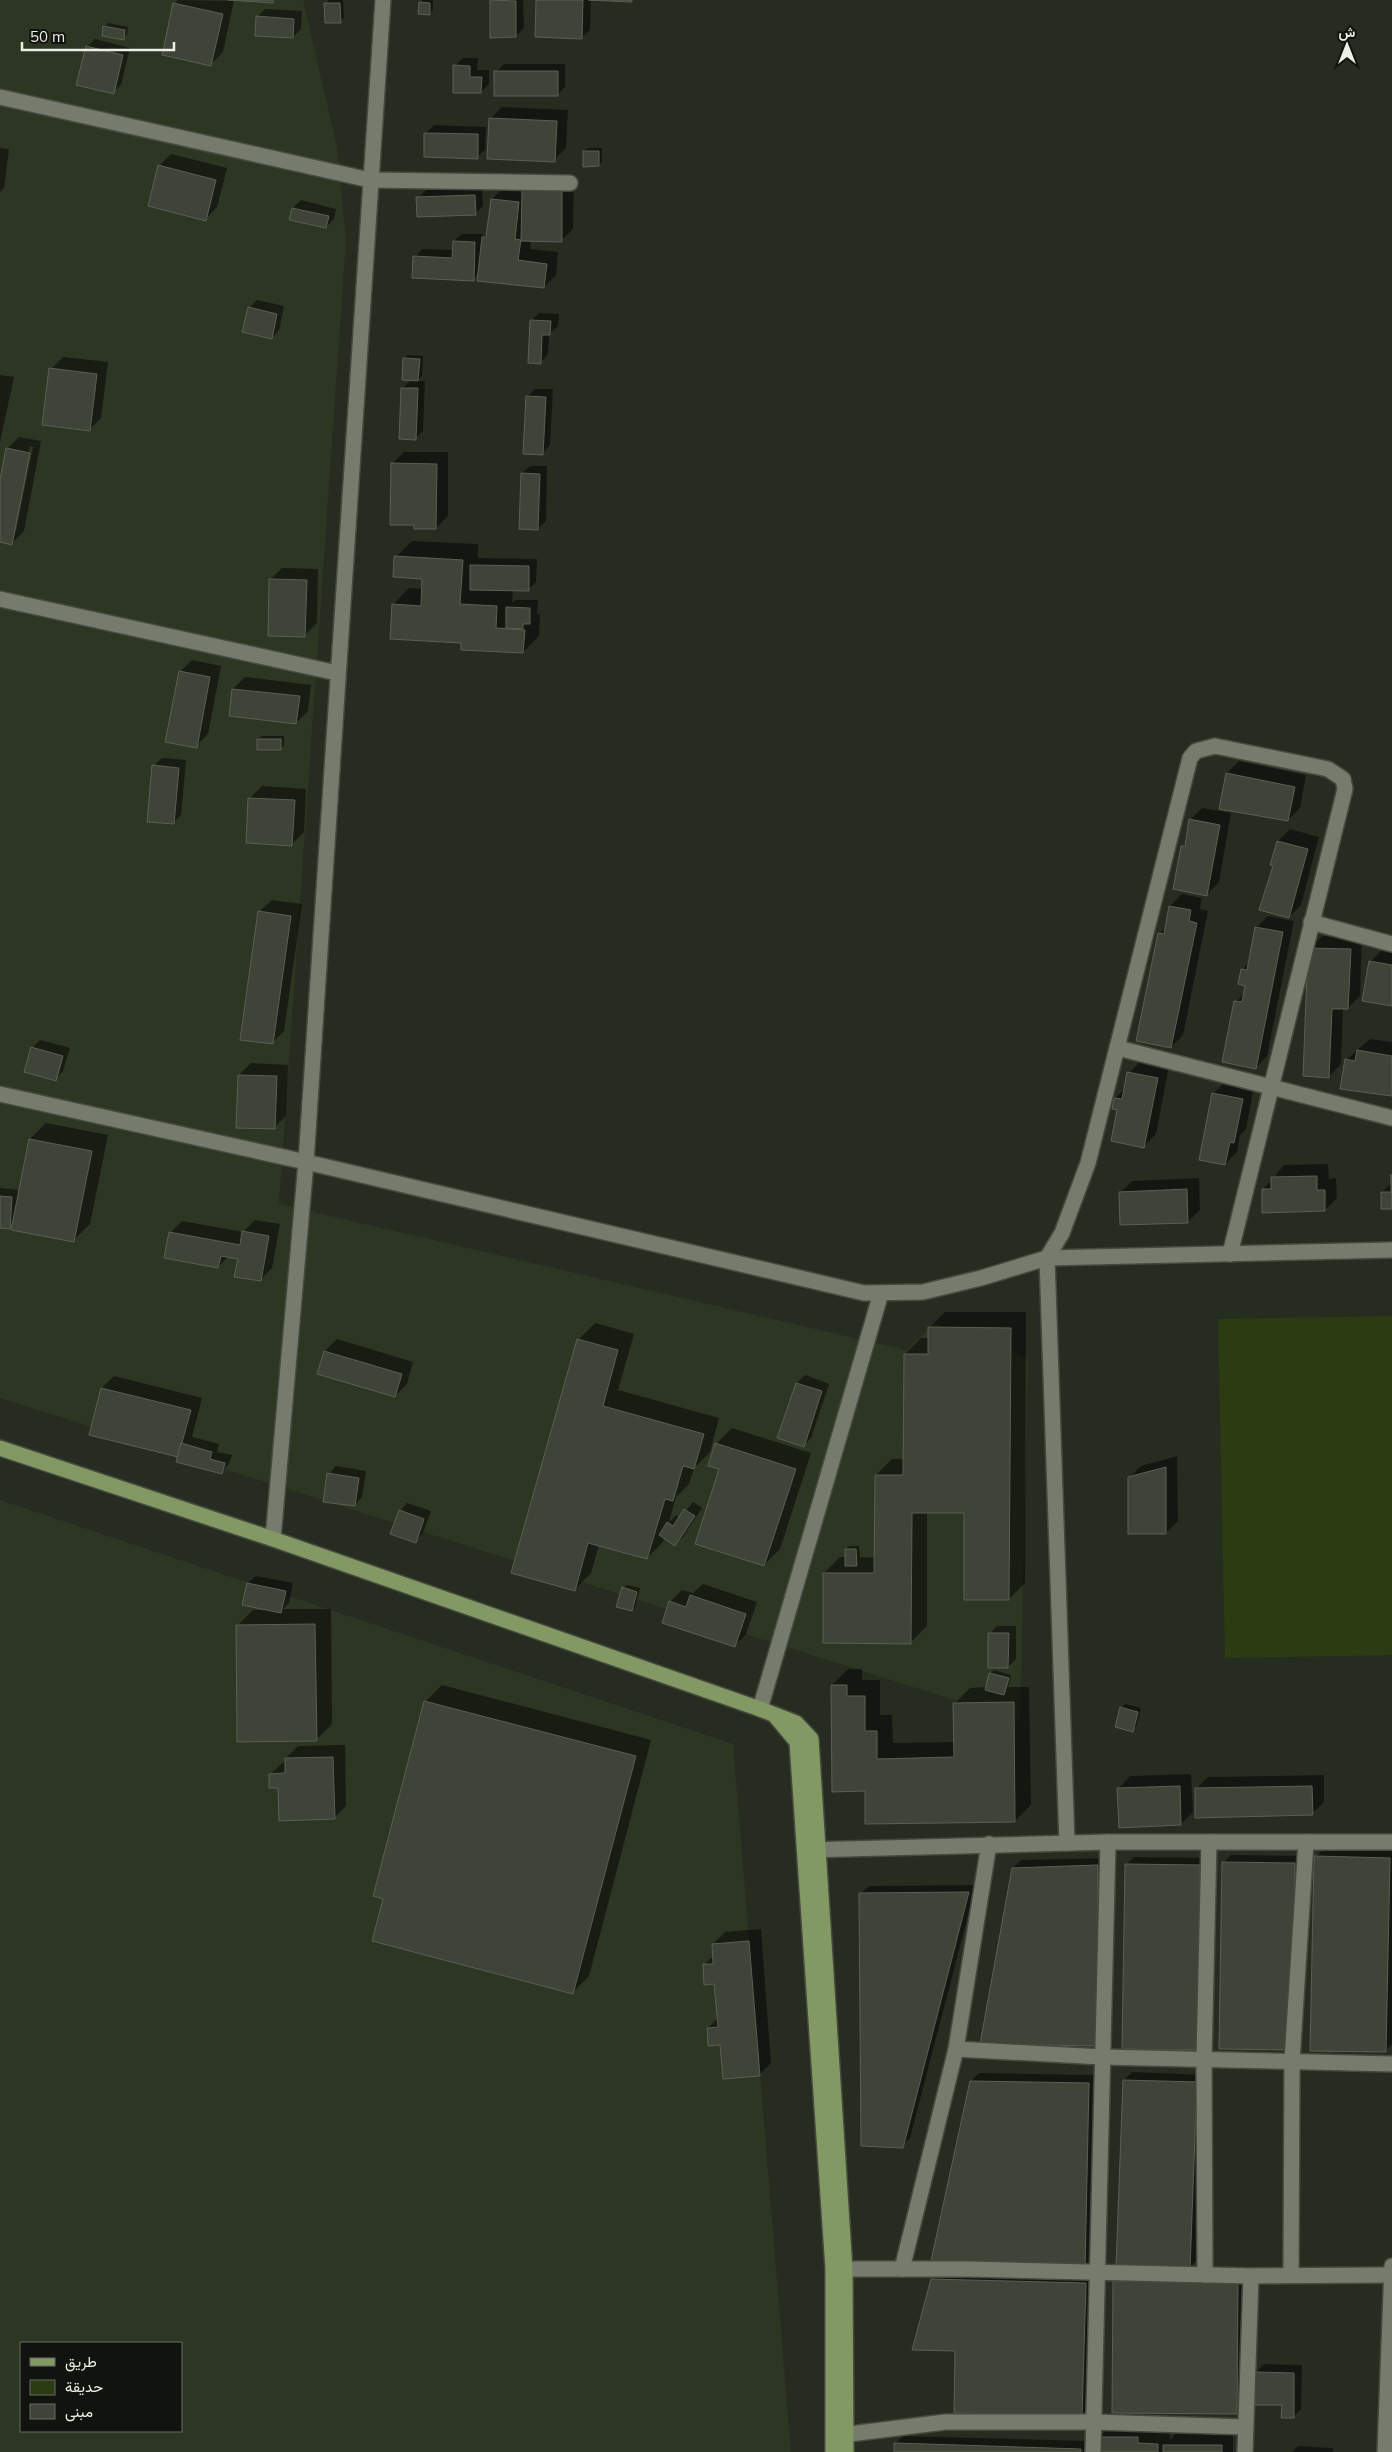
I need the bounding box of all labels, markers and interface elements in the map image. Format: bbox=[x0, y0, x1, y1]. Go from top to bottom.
scale bar bbox=[22, 20, 175, 52]
north arrow bbox=[1322, 20, 1372, 70]
text: ش bbox=[1339, 23, 1356, 41]
text: 50 m bbox=[30, 27, 65, 46]
legend bbox=[20, 2342, 182, 2432]
text: طريق bbox=[65, 2352, 97, 2372]
text: حديقة bbox=[65, 2377, 103, 2396]
text: مبنى bbox=[65, 2402, 93, 2422]

